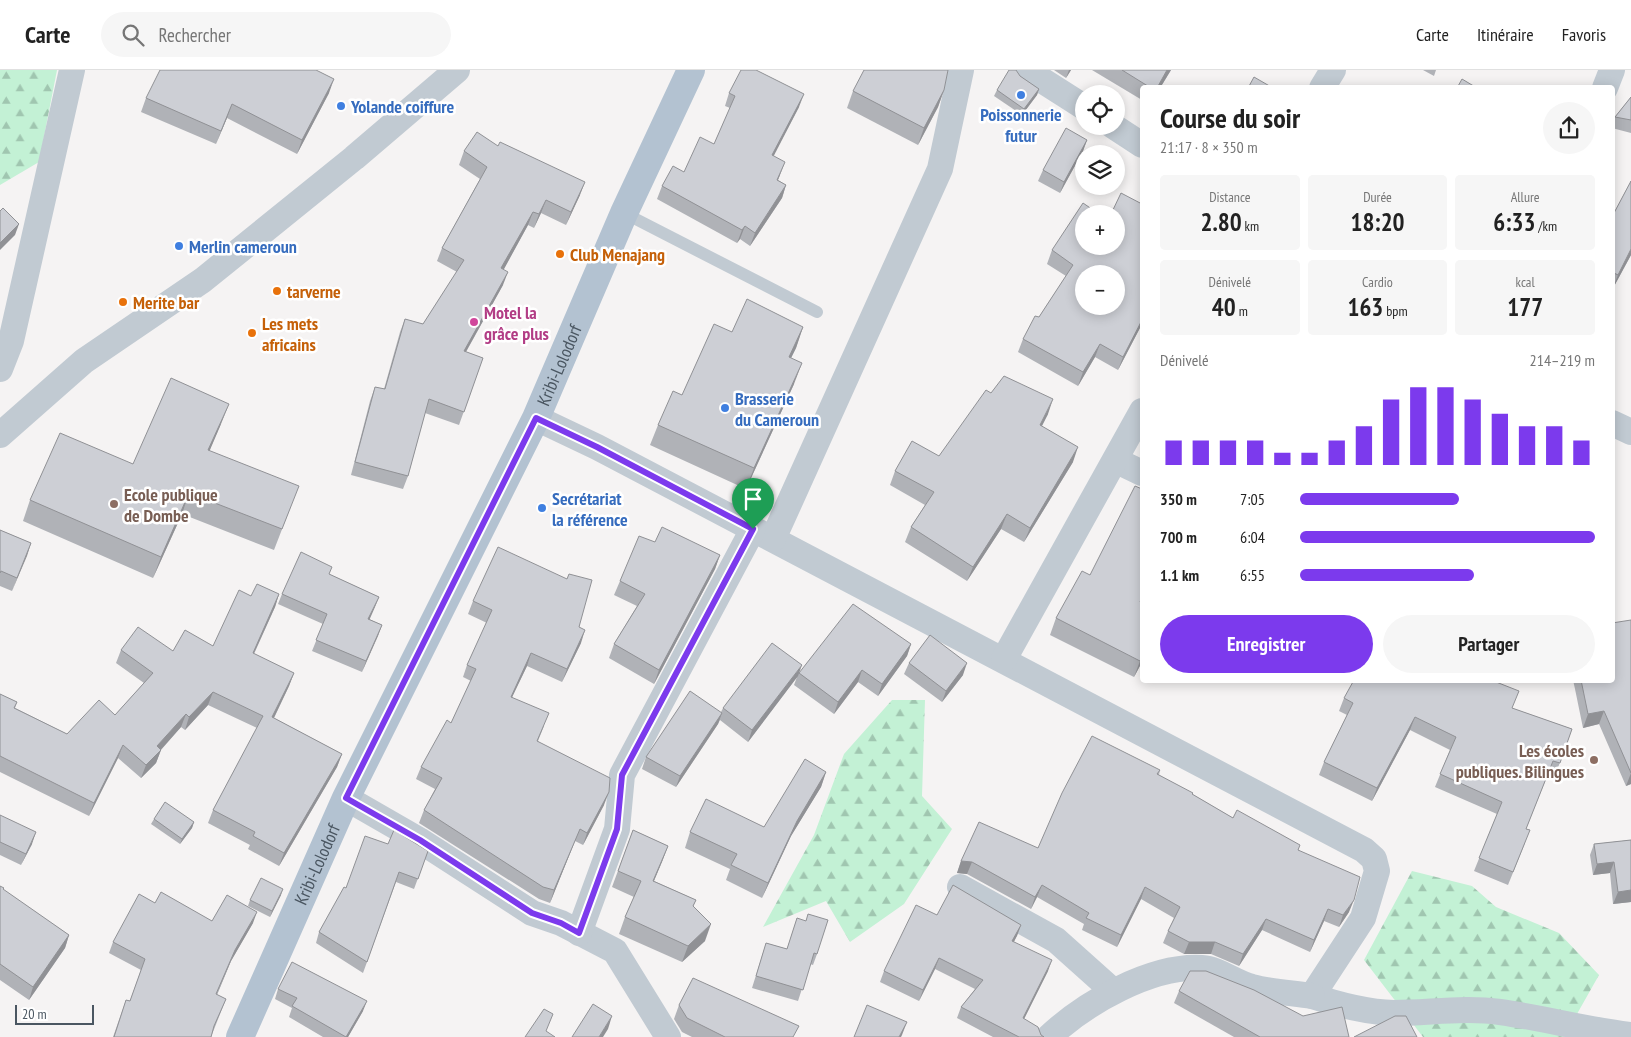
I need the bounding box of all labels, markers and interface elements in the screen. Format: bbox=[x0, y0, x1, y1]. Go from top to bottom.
search box bbox=[101, 12, 451, 57]
text: Carte bbox=[25, 19, 71, 50]
icon: search bbox=[119, 21, 147, 49]
text: Rechercher bbox=[159, 23, 231, 47]
text: Carte bbox=[1416, 23, 1449, 46]
text: Itinéraire bbox=[1477, 23, 1534, 46]
text: Favoris bbox=[1562, 23, 1606, 46]
map controls bbox=[1075, 85, 1125, 315]
button: locate bbox=[1075, 85, 1125, 135]
marker: Poissonnerie futur bbox=[1015, 89, 1027, 101]
place label: Yolande coiffure bbox=[350, 95, 455, 118]
text: Course du soir bbox=[1160, 99, 1300, 136]
marker: Yolande coiffure bbox=[335, 100, 347, 112]
button: share bbox=[1543, 102, 1595, 154]
place label: Poissonnerie futur bbox=[980, 103, 1062, 147]
text: 21:17 · 8 × 350 m bbox=[1160, 137, 1258, 157]
button: layers bbox=[1075, 145, 1125, 195]
text: Distance bbox=[1209, 188, 1250, 206]
text: Durée bbox=[1363, 188, 1392, 206]
text: Allure bbox=[1511, 188, 1540, 206]
button: + bbox=[1075, 205, 1125, 255]
text: 2.80 bbox=[1200, 206, 1242, 238]
text: 18:20 bbox=[1350, 206, 1405, 238]
text: 6:33 bbox=[1493, 206, 1535, 238]
text: km bbox=[1242, 217, 1259, 235]
text: /km bbox=[1535, 217, 1557, 235]
place label: Merlin cameroun bbox=[189, 235, 297, 258]
marker: Merlin cameroun bbox=[173, 240, 185, 252]
place label: Club Menajang bbox=[570, 243, 665, 266]
marker: Club Menajang bbox=[554, 248, 566, 260]
button: − bbox=[1075, 265, 1125, 315]
text: Dénivelé bbox=[1209, 273, 1251, 291]
text: Cardio bbox=[1362, 273, 1393, 291]
text: kcal bbox=[1516, 273, 1535, 291]
place label: tarverne bbox=[287, 280, 341, 303]
marker: tarverne bbox=[271, 285, 283, 297]
place label: Merite bar bbox=[133, 291, 200, 314]
text: 40 bbox=[1212, 291, 1236, 323]
text: 163 bbox=[1347, 291, 1383, 323]
text: 177 bbox=[1507, 291, 1543, 323]
marker: Merite bar bbox=[117, 296, 129, 308]
place label: Motel la grâce plus bbox=[484, 301, 549, 345]
text: m bbox=[1236, 302, 1248, 320]
text: bpm bbox=[1383, 302, 1408, 320]
place label: Les mets africains bbox=[262, 312, 318, 356]
marker: Motel la grâce plus bbox=[468, 316, 480, 328]
street label: Kribi-Lolodorf bbox=[531, 320, 587, 409]
marker: Les mets africains bbox=[246, 327, 258, 339]
text: Dénivelé bbox=[1160, 350, 1209, 370]
text: 214–219 m bbox=[1530, 350, 1595, 370]
place label: Brasserie du Cameroun bbox=[735, 387, 819, 431]
marker: Brasserie du Cameroun bbox=[719, 402, 731, 414]
pin bbox=[732, 478, 774, 529]
place label: Ecole publique de Dombe bbox=[124, 483, 218, 527]
icon: arrive bbox=[739, 485, 767, 513]
place label: Secrétariat la référence bbox=[552, 487, 628, 531]
text: 350 m bbox=[1160, 489, 1197, 509]
text: 7:05 bbox=[1240, 489, 1265, 509]
marker: Ecole publique de Dombe bbox=[108, 498, 120, 510]
marker: Secrétariat la référence bbox=[536, 502, 548, 514]
text: 700 m bbox=[1160, 527, 1197, 547]
text: 6:04 bbox=[1240, 527, 1265, 547]
text: 1.1 km bbox=[1160, 565, 1199, 585]
text: 6:55 bbox=[1240, 565, 1265, 585]
button: Enregistrer bbox=[1160, 615, 1373, 673]
button: Partager bbox=[1383, 615, 1595, 673]
place label: Les écoles publiques. Bilingues bbox=[1456, 739, 1584, 783]
marker: Les écoles publiques. Bilingues bbox=[1588, 754, 1600, 766]
street label: Kribi-Lolodorf bbox=[289, 819, 345, 908]
scale bar bbox=[15, 1002, 94, 1025]
text: 20 m bbox=[22, 1005, 47, 1023]

